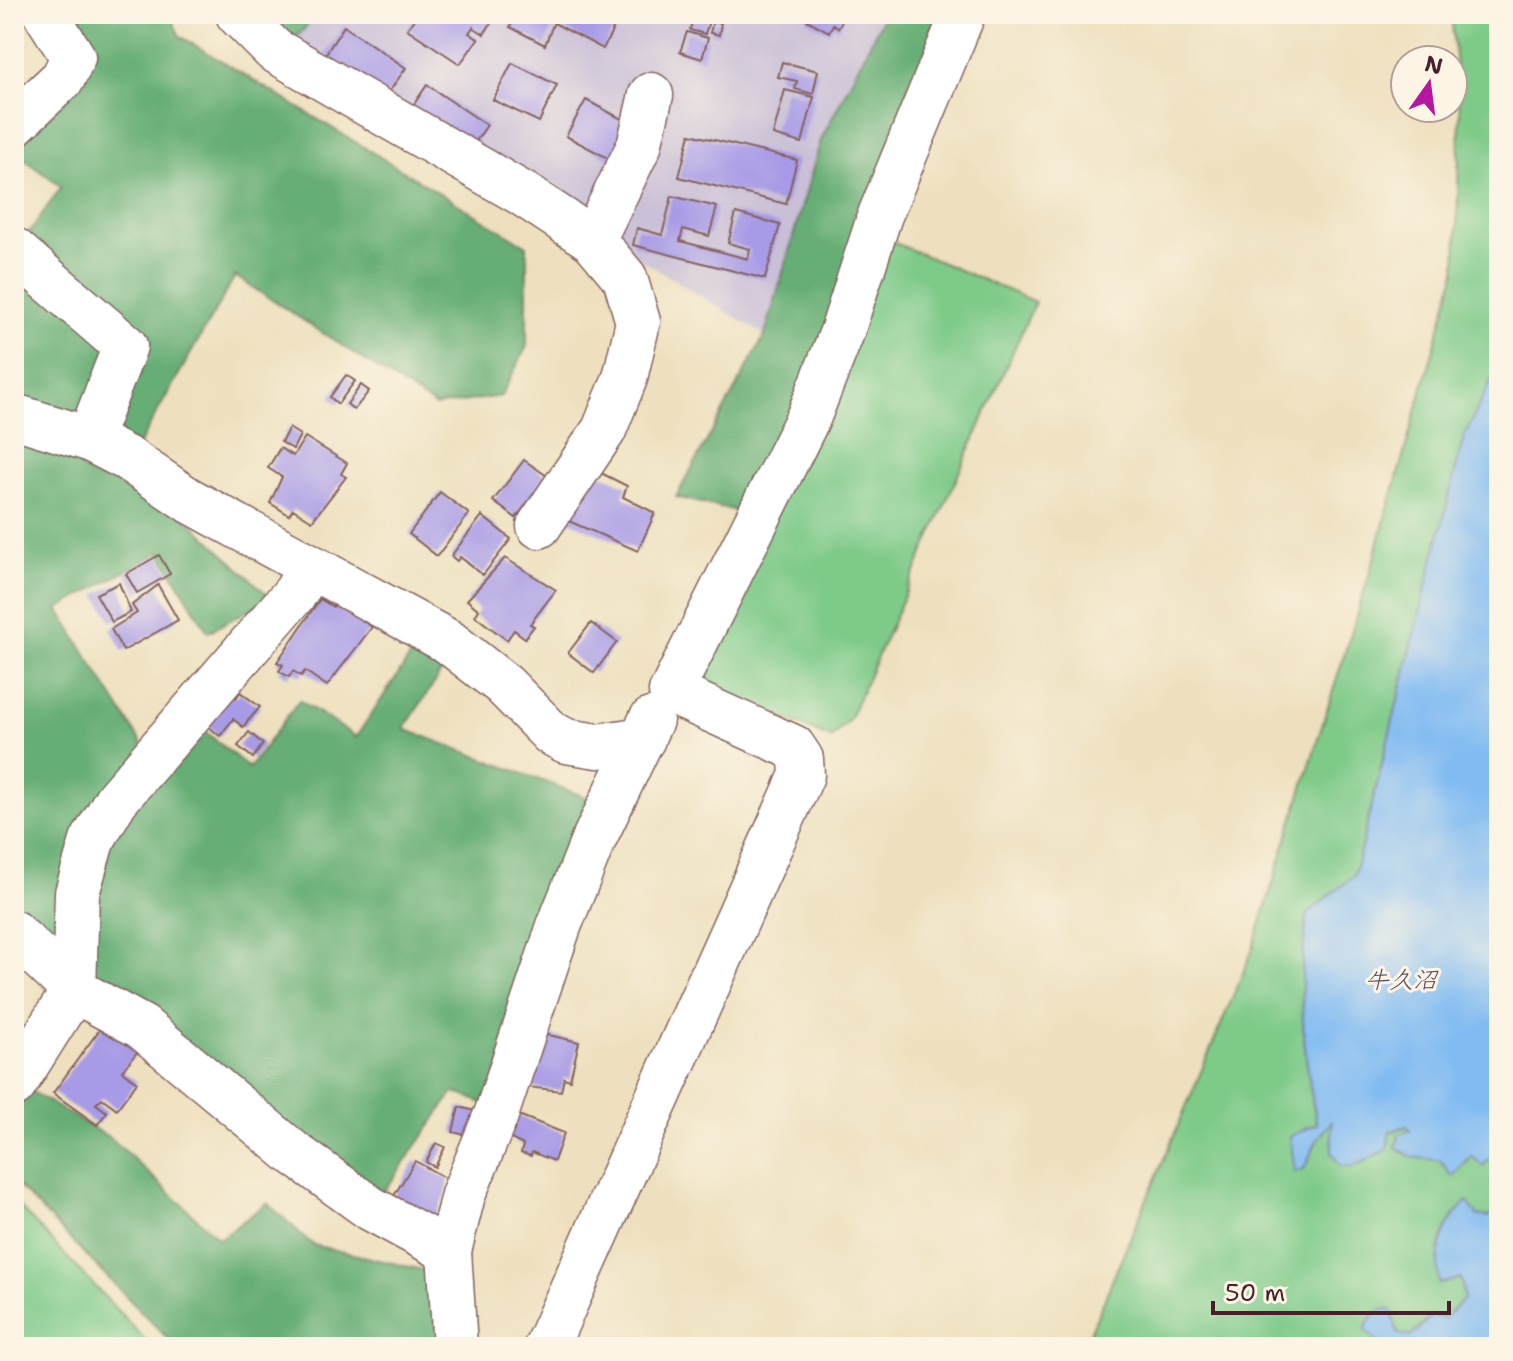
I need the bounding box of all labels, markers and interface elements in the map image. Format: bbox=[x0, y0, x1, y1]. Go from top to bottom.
north arrow bbox=[1389, 44, 1469, 124]
text: N bbox=[1422, 49, 1446, 81]
water label: 牛久沼 bbox=[1365, 964, 1439, 996]
scale bar bbox=[1213, 1265, 1449, 1315]
text: 50 m bbox=[1225, 1277, 1285, 1309]

